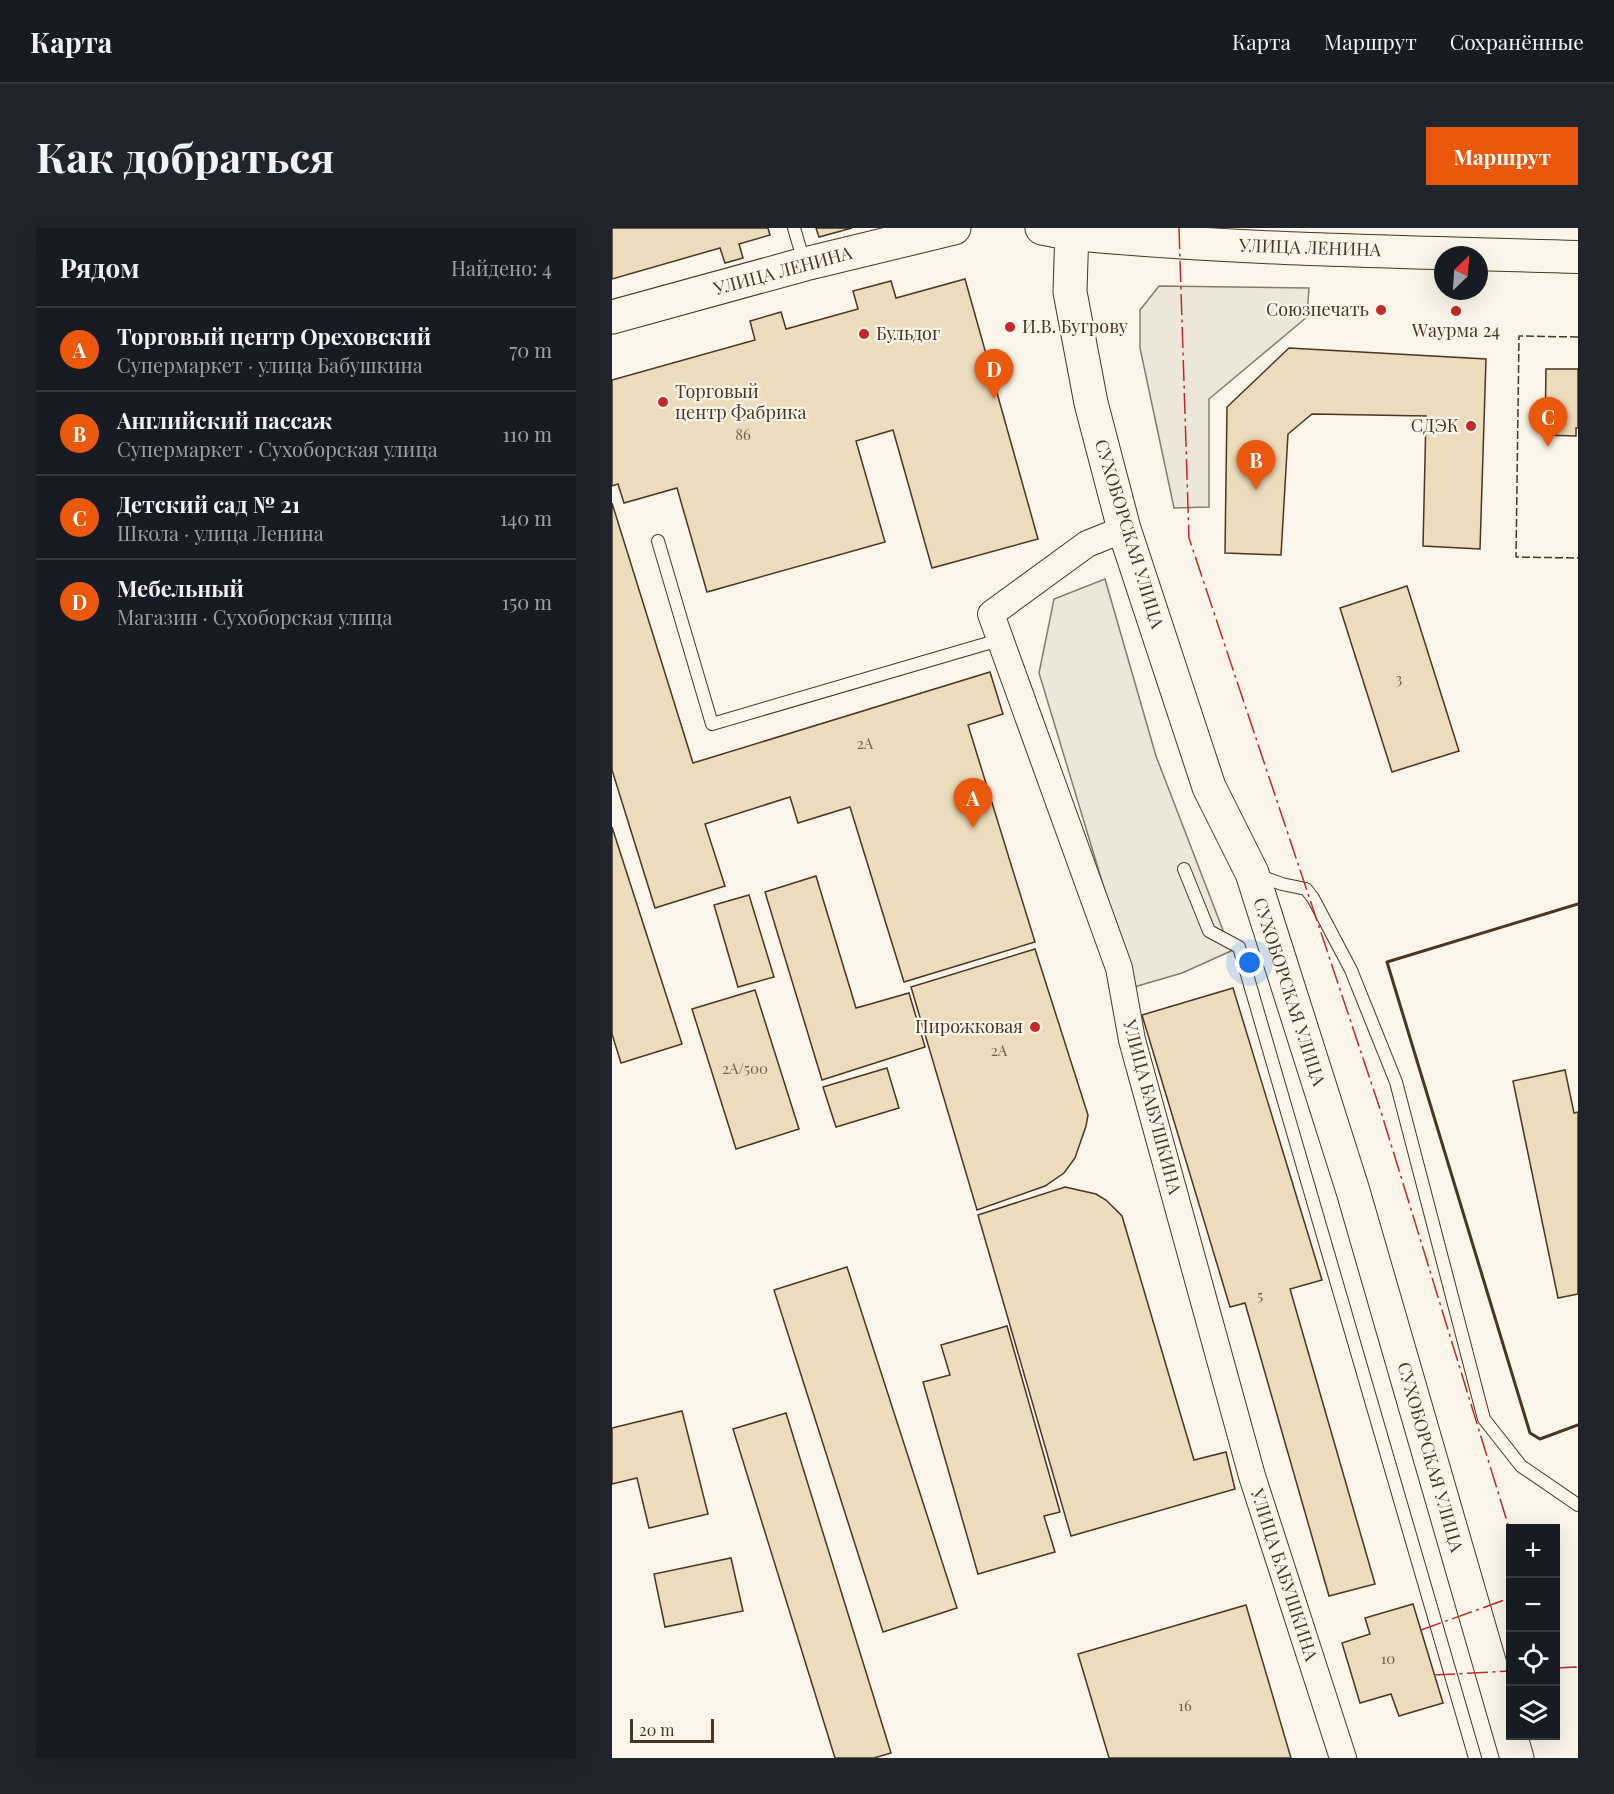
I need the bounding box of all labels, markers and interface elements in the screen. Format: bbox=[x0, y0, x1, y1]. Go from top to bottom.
text: Карта bbox=[30, 23, 112, 60]
text: Карта bbox=[1232, 27, 1291, 55]
text: Маршрут bbox=[1324, 27, 1417, 55]
text: Сохранённые bbox=[1450, 27, 1584, 55]
button: Маршрут bbox=[1426, 127, 1578, 185]
text: Как добраться bbox=[36, 128, 335, 184]
street label: УЛИЦА ЛЕНИНА bbox=[1238, 232, 1382, 261]
street label: УЛИЦА ЛЕНИНА bbox=[710, 240, 855, 300]
north arrow bbox=[1434, 246, 1488, 300]
text: Рядом bbox=[60, 250, 139, 285]
text: Найдено: 4 bbox=[451, 254, 552, 281]
place label: Союзпечать bbox=[1266, 297, 1369, 321]
marker: Союзпечать bbox=[1374, 303, 1388, 317]
marker: Wаурма 24 bbox=[1449, 304, 1463, 318]
place label: И.В. Бугрову bbox=[1022, 314, 1128, 338]
place label: Wаурма 24 bbox=[1411, 318, 1500, 342]
marker: И.В. Бугрову bbox=[1003, 320, 1017, 334]
text: Торговый центр Ореховский bbox=[117, 321, 431, 351]
place label: Бульдог bbox=[876, 321, 940, 345]
marker: Бульдог bbox=[857, 327, 871, 341]
text: A bbox=[73, 336, 86, 363]
text: 70 m bbox=[509, 336, 552, 363]
pin: D bbox=[974, 350, 1013, 399]
text: Супермаркет · улица Бабушкина bbox=[117, 351, 423, 378]
place label: Торговый центр Фабрика bbox=[675, 379, 806, 424]
marker: Торговый центр Фабрика bbox=[656, 395, 670, 409]
pin: C bbox=[1528, 398, 1568, 447]
text: Английский пассаж bbox=[117, 405, 332, 435]
place label: СДЭК bbox=[1411, 413, 1459, 437]
marker: СДЭК bbox=[1464, 419, 1478, 433]
text: B bbox=[73, 420, 86, 447]
text: 110 m bbox=[502, 420, 552, 447]
house number: 86 bbox=[735, 424, 751, 444]
text: Супермаркет · Сухоборская улица bbox=[117, 435, 438, 462]
street label: СУХОБОРСКАЯ УЛИЦА bbox=[1090, 436, 1170, 632]
pin: B bbox=[1236, 440, 1276, 490]
text: Детский сад № 21 bbox=[117, 489, 300, 519]
text: C bbox=[72, 504, 87, 531]
text: 140 m bbox=[500, 504, 552, 531]
text: Школа · улица Ленина bbox=[117, 519, 324, 546]
text: Мебельный bbox=[117, 573, 244, 603]
text: D bbox=[72, 588, 87, 615]
text: 150 m bbox=[502, 588, 552, 615]
text: Магазин · Сухоборская улица bbox=[117, 603, 392, 630]
house number: 3 bbox=[1396, 668, 1403, 688]
house number: 2А bbox=[857, 733, 874, 753]
pin: A bbox=[954, 778, 992, 828]
street label: СУХОБОРСКАЯ УЛИЦА bbox=[1248, 894, 1332, 1090]
your location bbox=[1235, 948, 1264, 977]
place label: Пирожковая bbox=[915, 1014, 1023, 1038]
street label: УЛИЦА БАБУШКИНА bbox=[1118, 1016, 1188, 1197]
marker: Пирожковая bbox=[1028, 1020, 1042, 1034]
house number: 2А bbox=[991, 1040, 1008, 1060]
house number: 2А/500 bbox=[722, 1058, 768, 1078]
house number: 5 bbox=[1257, 1285, 1263, 1305]
street label: СУХОБОРСКАЯ УЛИЦА bbox=[1392, 1359, 1470, 1555]
street label: УЛИЦА БАБУШКИНА bbox=[1245, 1484, 1324, 1665]
map controls bbox=[1506, 1524, 1560, 1740]
button: + bbox=[1506, 1524, 1560, 1578]
button: − bbox=[1506, 1578, 1560, 1632]
button: locate bbox=[1506, 1632, 1560, 1686]
house number: 10 bbox=[1381, 1648, 1395, 1668]
button: layers bbox=[1506, 1686, 1560, 1740]
house number: 16 bbox=[1178, 1695, 1192, 1715]
scale bar bbox=[630, 1716, 714, 1744]
text: 20 m bbox=[639, 1719, 674, 1740]

